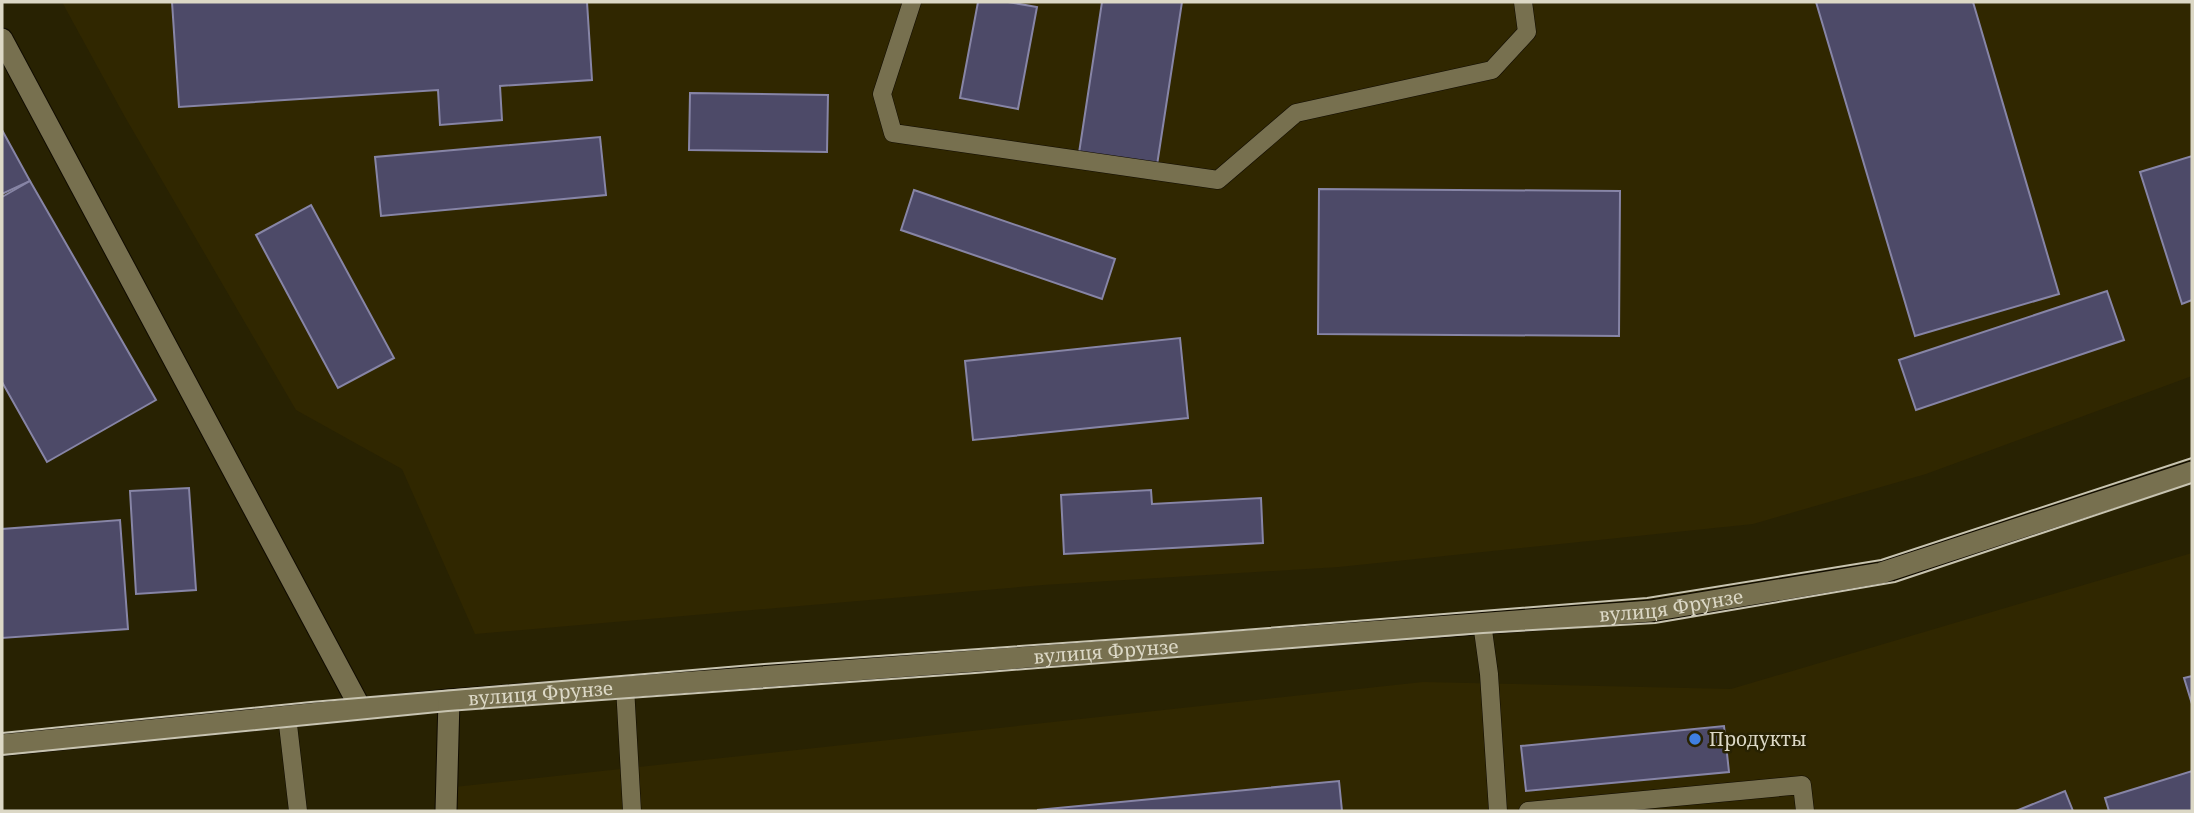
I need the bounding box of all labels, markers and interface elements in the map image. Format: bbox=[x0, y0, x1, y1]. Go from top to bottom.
street label: вулиця Фрунзе bbox=[1598, 583, 1745, 628]
street label: вулиця Фрунзе bbox=[1032, 633, 1179, 670]
street label: вулиця Фрунзе bbox=[467, 675, 614, 712]
place label: Продукты bbox=[1709, 726, 1806, 752]
marker: Продукты bbox=[1687, 731, 1703, 747]

